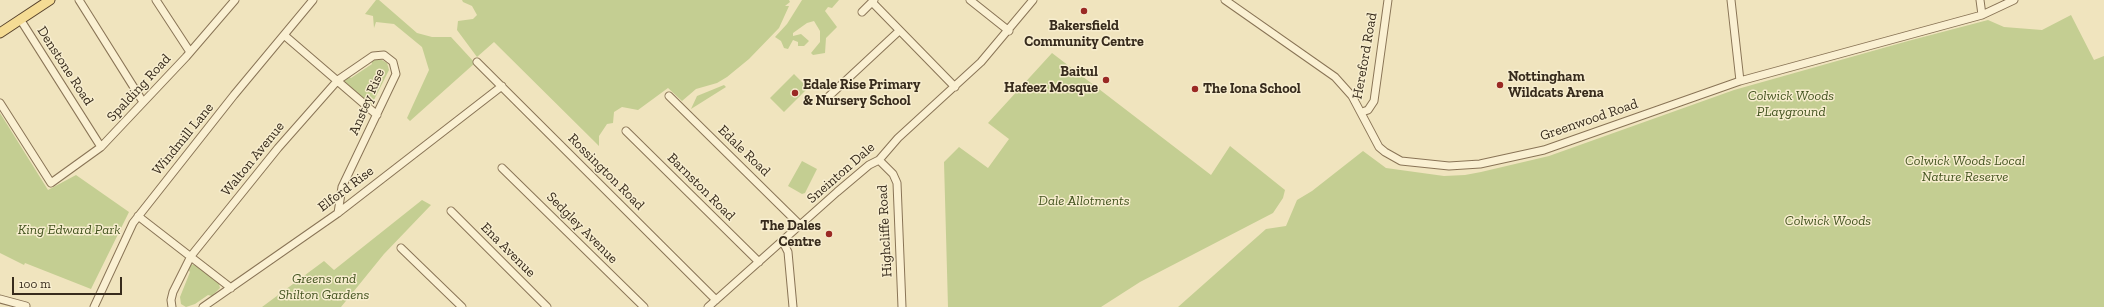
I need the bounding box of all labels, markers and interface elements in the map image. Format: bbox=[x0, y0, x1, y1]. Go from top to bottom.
marker: Bakersfield Community Centre bbox=[1079, 6, 1089, 16]
street label: Hereford Road bbox=[1349, 11, 1381, 101]
place label: Bakersfield Community Centre bbox=[1024, 18, 1144, 50]
street label: Denstone Road bbox=[33, 23, 97, 109]
street label: Spalding Road bbox=[103, 51, 175, 125]
place label: Baitul Hafeez Mosque bbox=[1004, 64, 1098, 96]
street label: Anstey Rise bbox=[346, 66, 388, 138]
place label: Nottingham Wildcats Arena bbox=[1508, 69, 1604, 102]
marker: Baitul Hafeez Mosque bbox=[1101, 75, 1111, 85]
place label: Edale Rise Primary & Nursery School bbox=[803, 77, 920, 110]
marker: Nottingham Wildcats Arena bbox=[1495, 80, 1505, 90]
place label: The Iona School bbox=[1203, 81, 1301, 97]
marker: The Iona School bbox=[1190, 84, 1200, 94]
marker: Edale Rise Primary & Nursery School bbox=[790, 88, 800, 98]
park label: Colwick Woods PLayground bbox=[1748, 88, 1834, 120]
street label: Greenwood Road bbox=[1538, 95, 1640, 145]
street label: Windmill Lane bbox=[149, 99, 217, 179]
street label: Walton Avenue bbox=[218, 118, 288, 200]
street label: Edale Road bbox=[714, 122, 774, 180]
street label: Rossington Road bbox=[564, 130, 648, 214]
street label: Sneinton Dale bbox=[804, 139, 878, 207]
street label: Barnston Road bbox=[664, 150, 738, 224]
park label: Colwick Woods Local Nature Reserve bbox=[1905, 153, 2025, 186]
street label: Elford Rise bbox=[315, 163, 377, 215]
street label: Highcliffe Road bbox=[874, 184, 896, 278]
street label: Sedgley Avenue bbox=[543, 189, 621, 267]
park label: Dale Allotments bbox=[1038, 193, 1130, 209]
park label: Colwick Woods bbox=[1785, 213, 1871, 229]
place label: The Dales Centre bbox=[760, 218, 821, 250]
street label: Ena Avenue bbox=[477, 219, 539, 281]
park label: King Edward Park bbox=[18, 222, 120, 238]
marker: The Dales Centre bbox=[824, 229, 834, 239]
scale bar bbox=[14, 269, 124, 295]
park label: Greens and Shilton Gardens bbox=[279, 271, 369, 304]
text: 100 m bbox=[19, 277, 51, 291]

